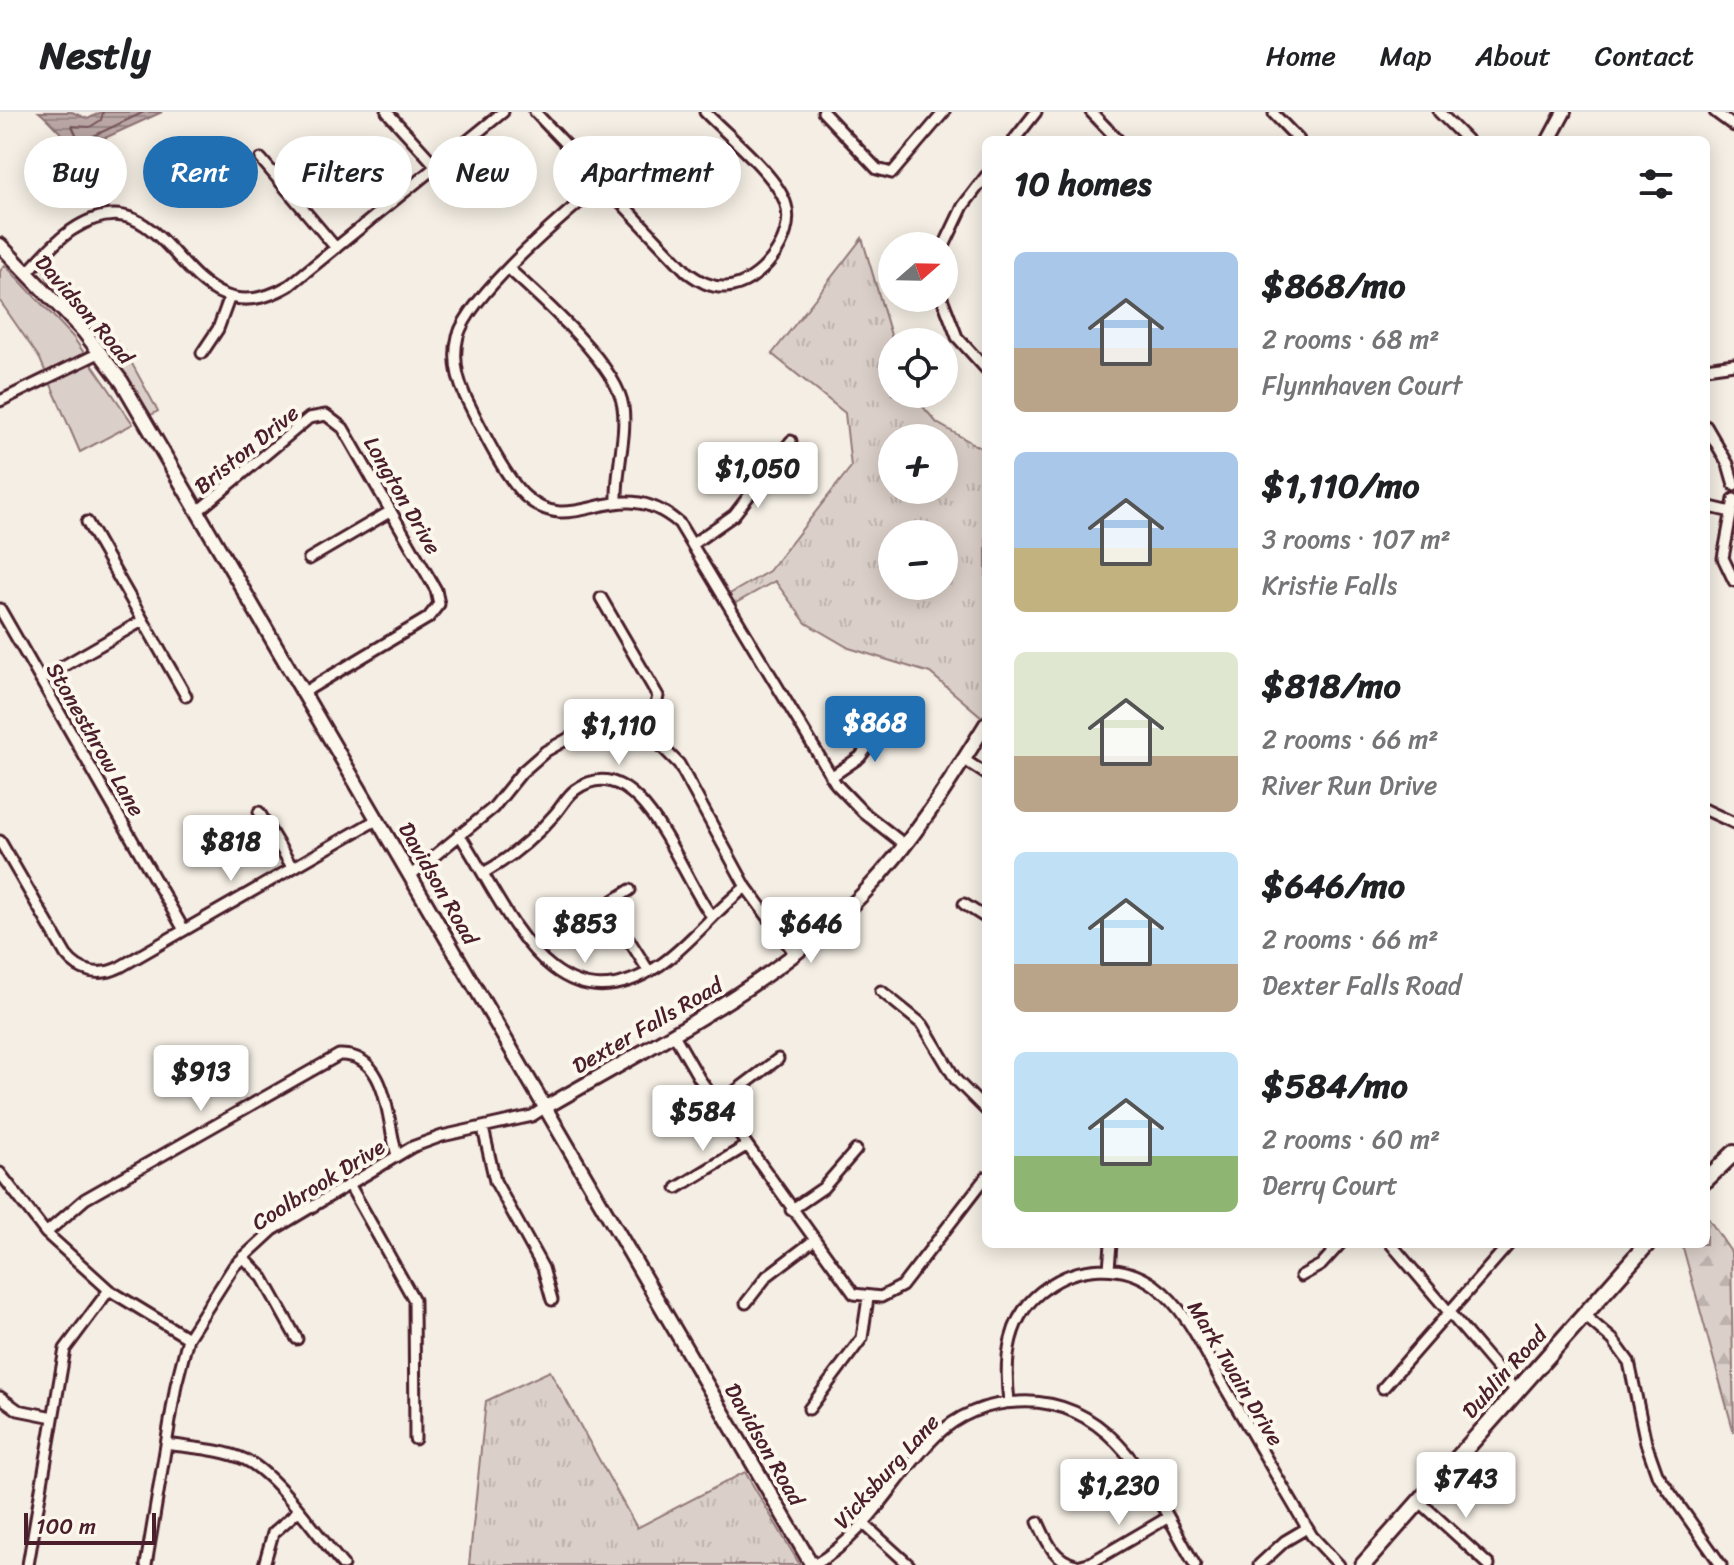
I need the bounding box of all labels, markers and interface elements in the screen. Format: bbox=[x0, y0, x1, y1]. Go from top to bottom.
text: Nestly bbox=[40, 22, 151, 89]
text: Home bbox=[1266, 31, 1336, 80]
text: Map bbox=[1380, 31, 1431, 80]
text: About bbox=[1475, 31, 1551, 80]
text: Contact bbox=[1595, 31, 1694, 80]
chip: Buy bbox=[24, 136, 127, 208]
chip: Rent bbox=[143, 136, 258, 208]
chip: Filters bbox=[274, 136, 412, 208]
chip: New bbox=[428, 136, 537, 208]
chip: Apartment bbox=[553, 136, 741, 208]
text: 10 homes bbox=[1014, 154, 1152, 214]
icon: filters bbox=[1634, 162, 1678, 206]
north arrow bbox=[878, 232, 958, 312]
map controls bbox=[878, 232, 958, 600]
street label: Davidson Road bbox=[25, 245, 145, 375]
text: $868/mo bbox=[1262, 256, 1405, 316]
icon: home bbox=[1078, 284, 1174, 380]
text: 2 rooms · 68 m² bbox=[1262, 316, 1439, 362]
button: locate bbox=[878, 328, 958, 408]
text: Flynnhaven Court bbox=[1262, 362, 1462, 408]
street label: Briston Drive bbox=[185, 394, 308, 504]
button: + bbox=[878, 424, 958, 504]
street label: Longton Drive bbox=[353, 428, 452, 562]
pin: $1,050 bbox=[693, 442, 823, 510]
text: $1,050 bbox=[716, 445, 800, 491]
text: $1,110/mo bbox=[1262, 456, 1420, 516]
icon: home bbox=[1078, 484, 1174, 580]
text: 3 rooms · 107 m² bbox=[1262, 516, 1451, 562]
button: − bbox=[878, 520, 958, 600]
text: Kristie Falls bbox=[1262, 562, 1397, 608]
street label: Stonesthrow Lane bbox=[35, 655, 156, 824]
text: $818/mo bbox=[1262, 656, 1401, 716]
icon: home bbox=[1078, 684, 1174, 780]
pin: $868 bbox=[828, 696, 922, 764]
pin: $1,110 bbox=[554, 699, 684, 767]
text: $868 bbox=[843, 699, 907, 745]
text: $1,110 bbox=[582, 702, 656, 748]
text: 2 rooms · 66 m² bbox=[1262, 716, 1438, 762]
text: River Run Drive bbox=[1262, 762, 1437, 808]
street label: Davidson Road bbox=[387, 814, 490, 953]
pin: $818 bbox=[184, 815, 278, 883]
text: $818 bbox=[201, 818, 261, 864]
text: $646/mo bbox=[1262, 856, 1405, 916]
icon: home bbox=[1078, 884, 1174, 980]
pin: $853 bbox=[538, 897, 632, 965]
pin: $646 bbox=[764, 897, 858, 965]
text: $853 bbox=[553, 900, 617, 946]
text: $646 bbox=[779, 900, 843, 946]
text: 2 rooms · 66 m² bbox=[1262, 916, 1438, 962]
text: Dexter Falls Road bbox=[1262, 962, 1462, 1008]
street label: Dexter Falls Road bbox=[564, 966, 731, 1085]
pin: $913 bbox=[154, 1045, 248, 1113]
text: $913 bbox=[172, 1048, 230, 1094]
text: $584/mo bbox=[1262, 1056, 1408, 1116]
icon: home bbox=[1078, 1084, 1174, 1180]
pin: $584 bbox=[656, 1085, 750, 1153]
text: $584 bbox=[670, 1088, 736, 1134]
text: 2 rooms · 60 m² bbox=[1262, 1116, 1440, 1162]
street label: Coolbrook Drive bbox=[244, 1127, 393, 1241]
text: Derry Court bbox=[1262, 1162, 1398, 1208]
street label: Mark Twain Drive bbox=[1176, 1293, 1295, 1454]
street label: Dublin Road bbox=[1452, 1316, 1558, 1428]
street label: Davidson Road bbox=[713, 1375, 816, 1514]
street label: Vicksburg Lane bbox=[823, 1404, 949, 1538]
pin: $743 bbox=[1419, 1452, 1513, 1520]
text: $743 bbox=[1435, 1455, 1497, 1501]
pin: $1,230 bbox=[1054, 1459, 1184, 1527]
text: $1,230 bbox=[1078, 1462, 1160, 1508]
text: 100 m bbox=[36, 1507, 96, 1546]
scale bar bbox=[24, 1509, 156, 1545]

